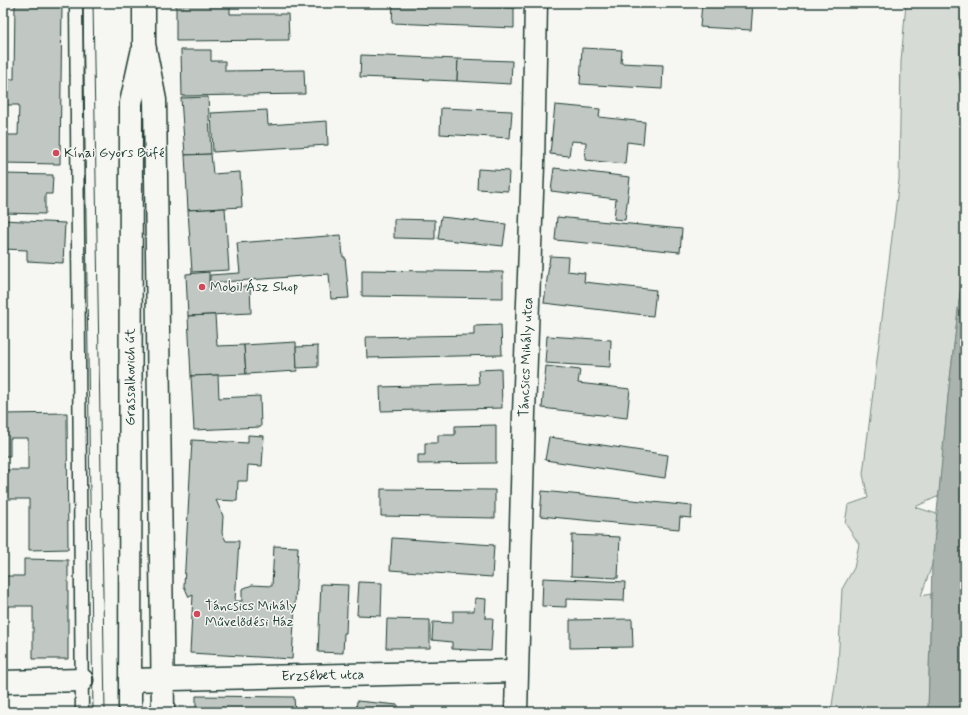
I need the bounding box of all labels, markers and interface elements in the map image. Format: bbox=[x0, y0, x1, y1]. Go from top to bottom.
place label: Kínai Gyors Büfé bbox=[64, 144, 164, 162]
marker: Kínai Gyors Büfé bbox=[51, 148, 61, 158]
place label: Mobil Ász Shop bbox=[210, 278, 298, 296]
marker: Mobil Ász Shop bbox=[197, 282, 207, 292]
street label: Táncsics Mihály utca bbox=[515, 297, 537, 417]
street label: Grassalkovich út bbox=[121, 328, 140, 426]
place label: Táncsics Mihály Művelődési Ház bbox=[205, 597, 297, 631]
marker: Táncsics Mihály Művelődési Ház bbox=[192, 609, 202, 619]
street label: Erzsébet utca bbox=[281, 666, 365, 685]

